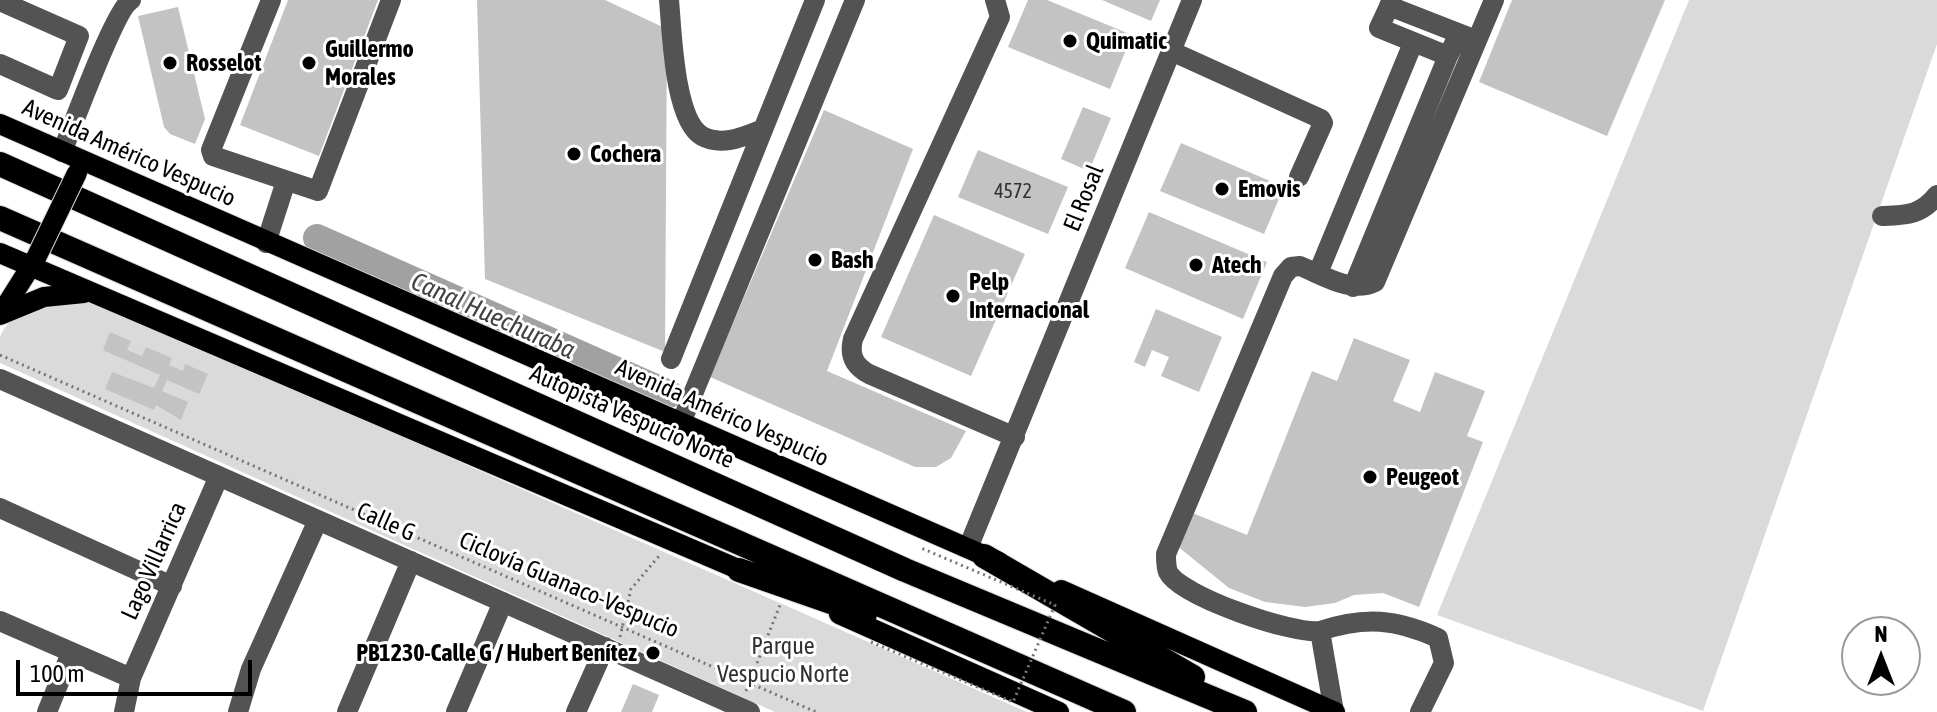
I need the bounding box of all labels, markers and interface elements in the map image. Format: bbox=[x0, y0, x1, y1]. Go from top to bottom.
place label: Quimatic bbox=[1086, 27, 1167, 55]
marker: Quimatic bbox=[1061, 32, 1079, 50]
place label: Guillermo Morales bbox=[325, 35, 414, 91]
place label: Rosselot bbox=[186, 49, 261, 77]
marker: Rosselot bbox=[161, 54, 179, 72]
marker: Guillermo Morales bbox=[300, 54, 318, 72]
street label: Avenida Américo Vespucio bbox=[18, 93, 240, 213]
place label: Cochera bbox=[590, 140, 661, 168]
marker: Cochera bbox=[565, 145, 583, 163]
street label: El Rosal bbox=[1058, 161, 1110, 235]
place label: Emovis bbox=[1238, 175, 1300, 203]
house number: 4572 bbox=[994, 180, 1032, 204]
marker: Emovis bbox=[1213, 180, 1231, 198]
place label: Bash bbox=[831, 246, 874, 274]
marker: Bash bbox=[806, 251, 824, 269]
place label: Atech bbox=[1212, 251, 1262, 279]
marker: Atech bbox=[1187, 256, 1205, 274]
water label: Canal Huechuraba bbox=[406, 266, 580, 366]
place label: Pelp Internacional bbox=[969, 268, 1089, 324]
marker: Pelp Internacional bbox=[944, 287, 962, 305]
street label: Avenida Américo Vespucio bbox=[611, 353, 833, 473]
street label: Autopista Vespucio Norte bbox=[526, 359, 738, 475]
place label: Peugeot bbox=[1386, 463, 1459, 491]
marker: Peugeot bbox=[1361, 468, 1379, 486]
street label: Calle G bbox=[352, 496, 420, 548]
street label: Lago Villarrica bbox=[115, 498, 193, 624]
street label: Ciclovía Guanaco-Vespucio bbox=[455, 526, 683, 644]
north arrow bbox=[1841, 616, 1921, 696]
text: N bbox=[1875, 621, 1887, 647]
park label: Parque Vespucio Norte bbox=[717, 632, 849, 688]
place label: PB1230-Calle G / Hubert Benítez bbox=[356, 639, 637, 667]
scale bar bbox=[20, 644, 256, 694]
marker: PB1230-Calle G / Hubert Benítez bbox=[644, 644, 662, 662]
text: 100 m bbox=[30, 660, 84, 687]

